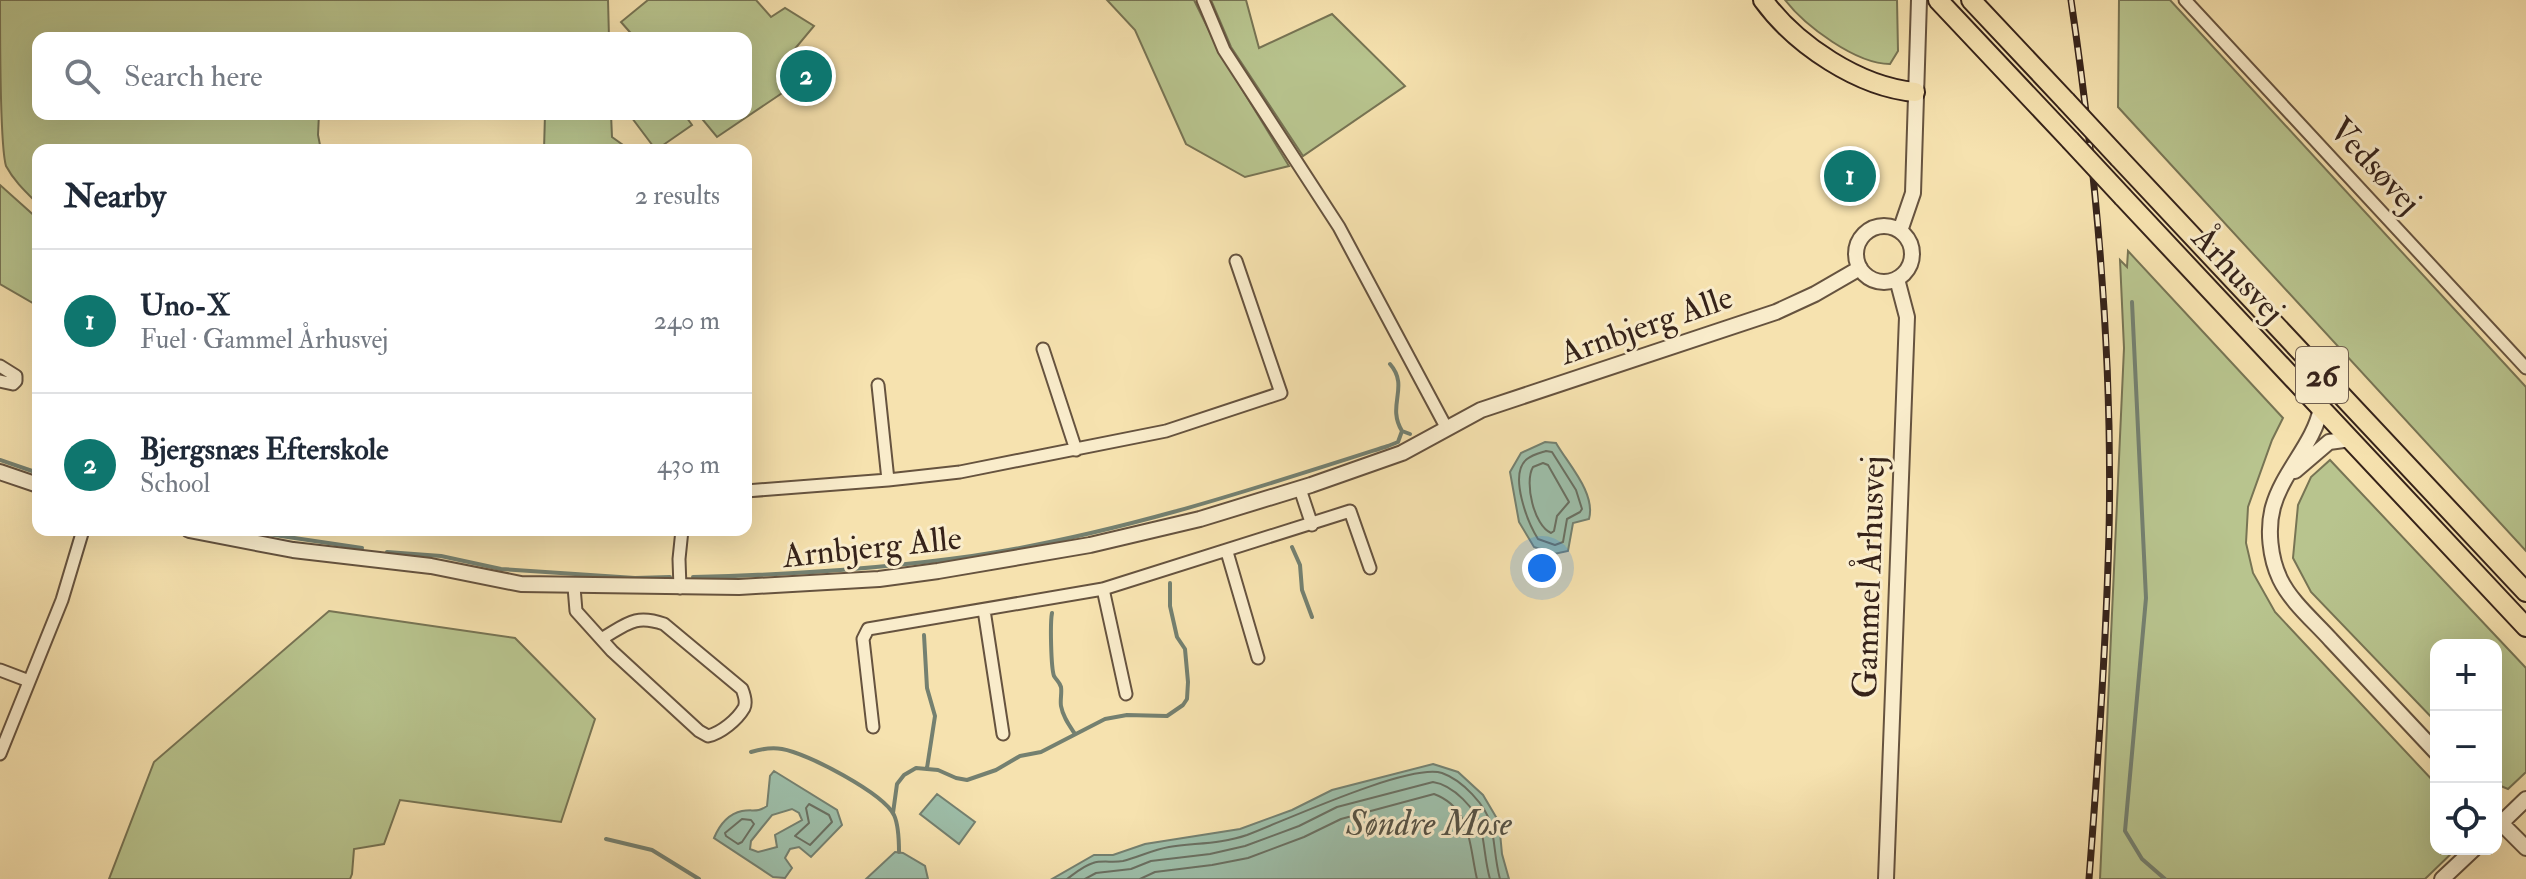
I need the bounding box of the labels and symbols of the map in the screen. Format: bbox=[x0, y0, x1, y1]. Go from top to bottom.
pin: 2 bbox=[780, 46, 832, 106]
street label: Vedsøvej bbox=[2319, 109, 2430, 223]
pin: 1 bbox=[1824, 146, 1876, 206]
street label: Århusvej bbox=[2181, 217, 2294, 333]
street label: Arnbjerg Alle bbox=[1553, 276, 1739, 375]
road number: 26 bbox=[2296, 347, 2348, 403]
street label: Gammel Århusvej bbox=[1844, 455, 1895, 699]
street label: Arnbjerg Alle bbox=[779, 517, 964, 578]
your location bbox=[1522, 548, 1562, 588]
water label: Søndre Mose bbox=[1345, 801, 1513, 846]

